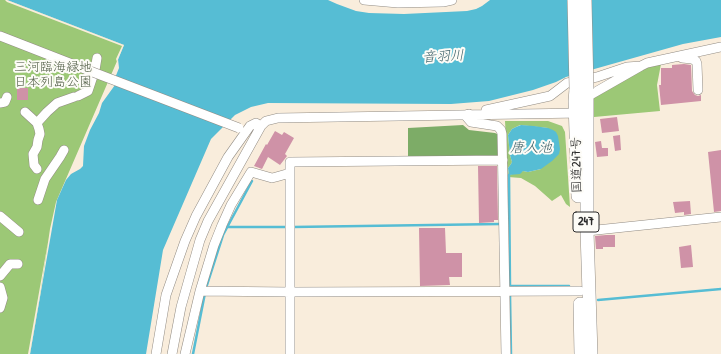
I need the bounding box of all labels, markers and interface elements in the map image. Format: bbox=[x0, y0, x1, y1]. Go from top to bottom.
water label: 音羽川 bbox=[422, 48, 464, 66]
park label: 三河臨海緑地 日本列島公園 bbox=[14, 60, 92, 91]
street label: 国道247号 bbox=[569, 137, 585, 193]
water label: 唐人池 bbox=[510, 140, 552, 156]
road number: 247 bbox=[573, 212, 599, 232]

